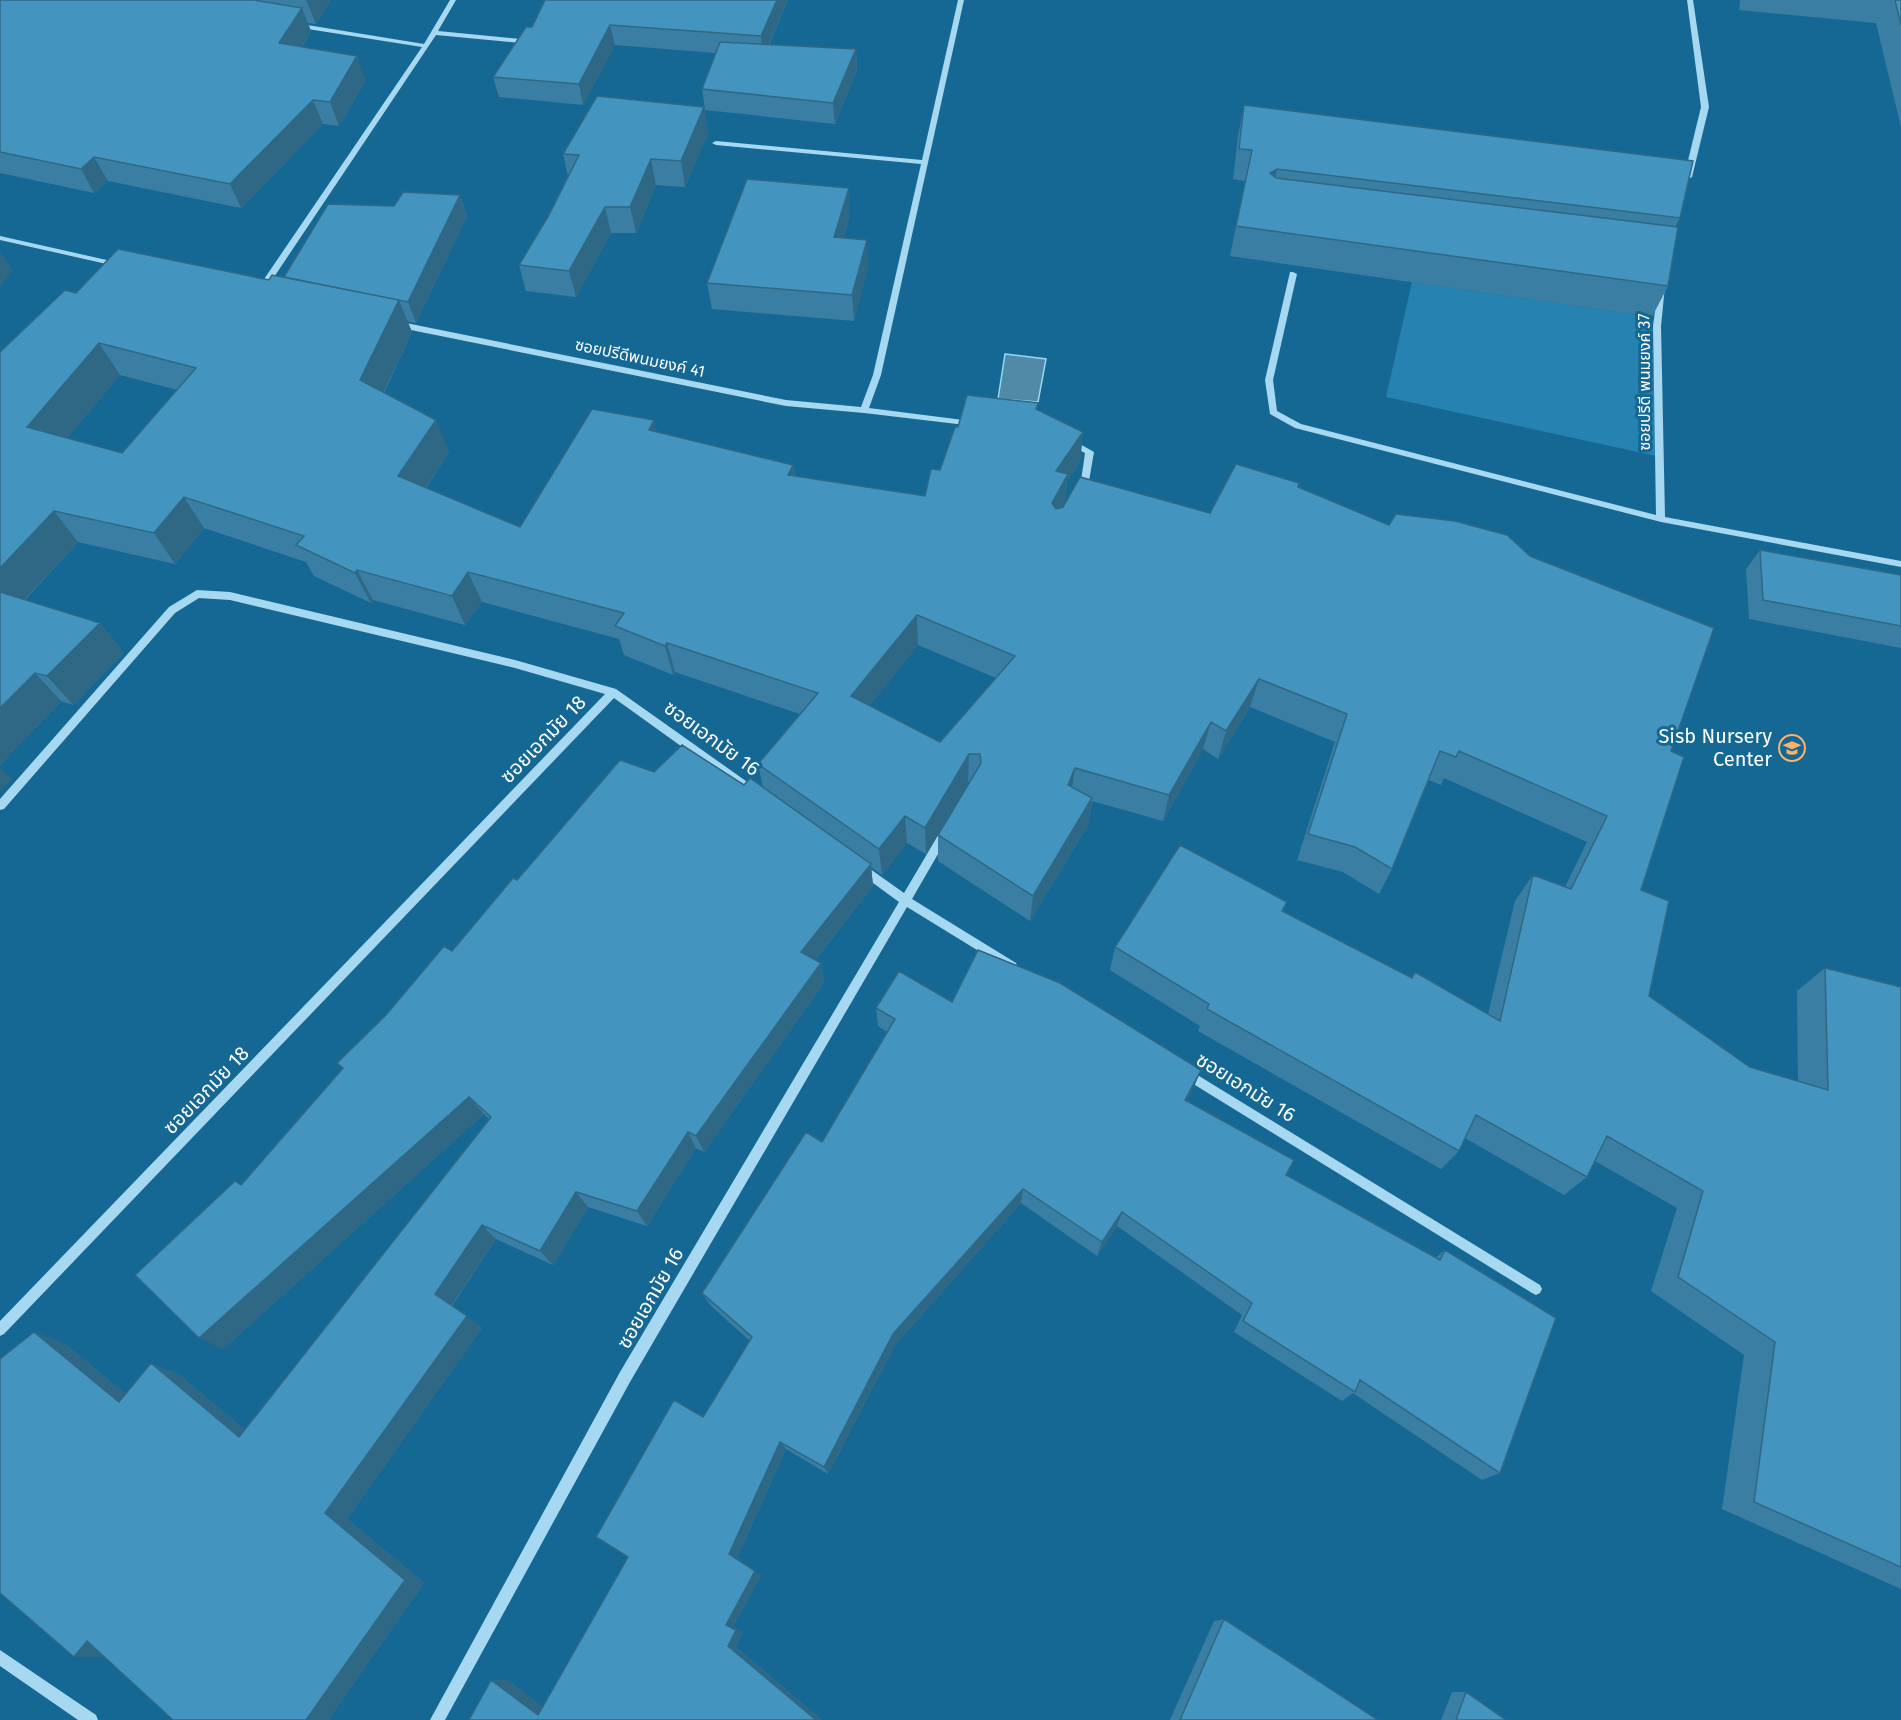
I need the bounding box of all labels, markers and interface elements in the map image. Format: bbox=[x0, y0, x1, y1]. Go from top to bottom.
street label: ซอยปรีดี พนมยงค์ 37 bbox=[1635, 313, 1654, 451]
street label: ซอยปรีดีพนมยงค์ 41 bbox=[573, 335, 707, 381]
street label: ซอยเอกมัย 18 bbox=[495, 690, 591, 788]
street label: ซอยเอกมัย 16 bbox=[659, 695, 765, 781]
place label: Sisb Nursery Center bbox=[1658, 724, 1772, 771]
school or university icon: Sisb Nursery Center bbox=[1777, 733, 1807, 763]
street label: ซอยเอกมัย 18 bbox=[158, 1041, 254, 1139]
street label: ซอยเอกมัย 16 bbox=[1192, 1047, 1300, 1127]
street label: ซอยเอกมัย 16 bbox=[611, 1243, 689, 1353]

